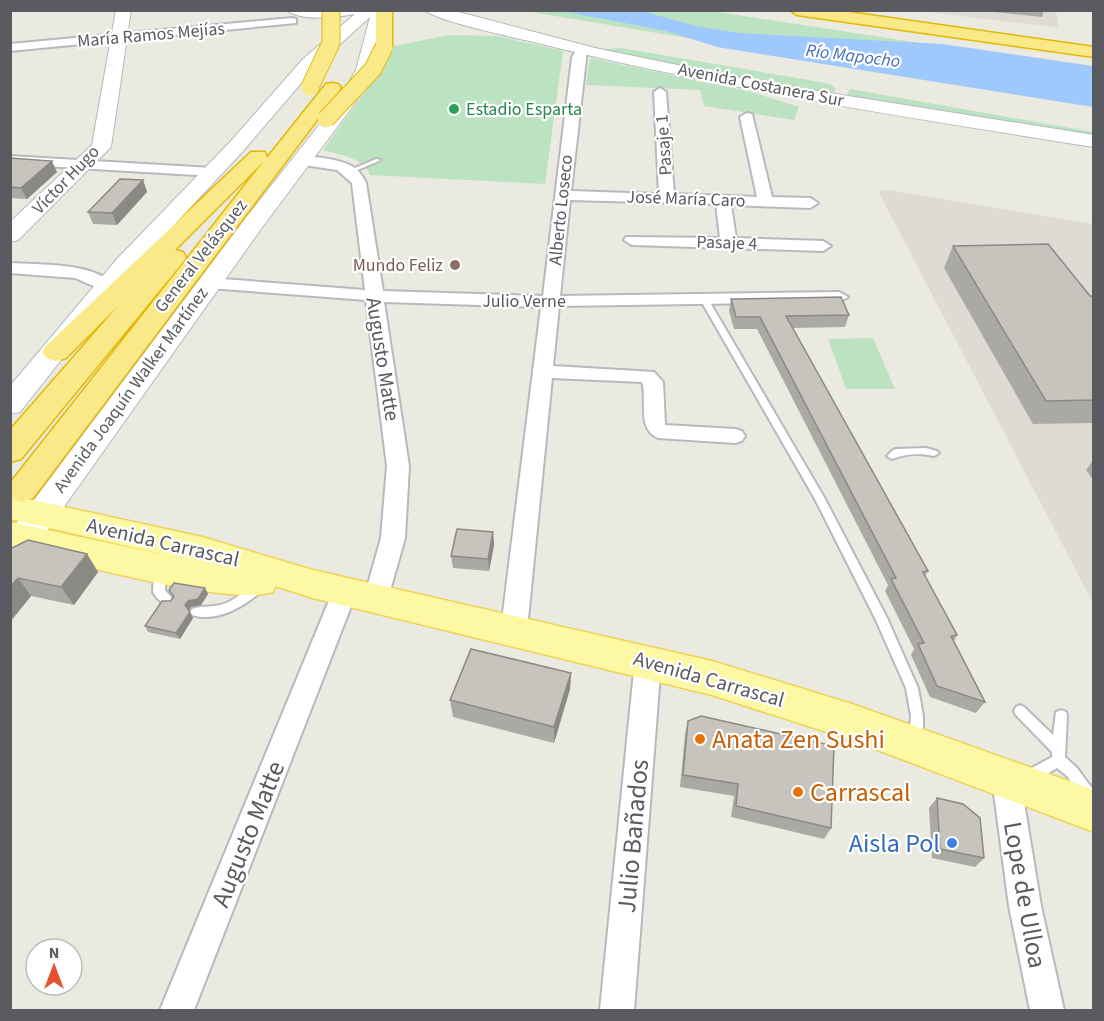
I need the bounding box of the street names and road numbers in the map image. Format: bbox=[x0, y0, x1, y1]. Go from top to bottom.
street label: María Ramos Mejías bbox=[76, 16, 226, 54]
street label: Avenida Costanera Sur bbox=[676, 57, 847, 114]
street label: Pasaje 1 bbox=[649, 114, 679, 176]
street label: Víctor Hugo bbox=[27, 140, 105, 220]
street label: Alberto Loseco bbox=[543, 153, 579, 267]
street label: José María Caro bbox=[626, 184, 746, 214]
street label: General Velásquez bbox=[149, 194, 253, 318]
street label: Pasaje 4 bbox=[696, 229, 758, 257]
street label: Avenida Joaquín Walker Martínez bbox=[48, 282, 214, 498]
street label: Julio Verne bbox=[482, 289, 566, 314]
street label: Augusto Matte bbox=[358, 295, 408, 423]
street label: Avenida Carrascal bbox=[84, 510, 242, 574]
street label: Avenida Carrascal bbox=[630, 643, 788, 715]
street label: Augusto Matte bbox=[202, 755, 294, 913]
street label: Julio Bañados bbox=[608, 758, 658, 914]
street label: Lope de Ulloa bbox=[994, 819, 1056, 971]

